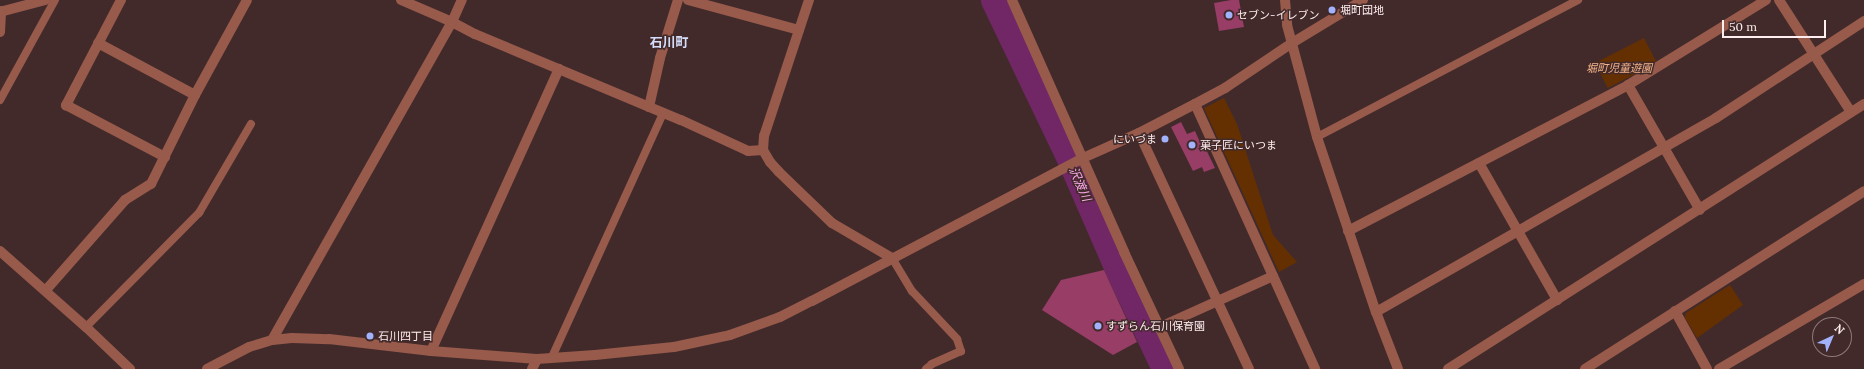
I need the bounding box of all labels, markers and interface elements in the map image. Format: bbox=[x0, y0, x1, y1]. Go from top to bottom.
place label: 堀町団地 bbox=[1340, 3, 1384, 17]
marker: 堀町団地 bbox=[1327, 5, 1337, 15]
place label: セブン-イレブン bbox=[1237, 8, 1319, 22]
marker: セブン-イレブン bbox=[1224, 10, 1234, 20]
scale bar bbox=[1724, 12, 1828, 38]
text: 50 m bbox=[1729, 19, 1757, 34]
district label: 石川町 bbox=[650, 35, 688, 51]
park label: 堀町児童遊園 bbox=[1586, 61, 1652, 75]
place label: にいづま bbox=[1113, 132, 1157, 146]
marker: にいづま bbox=[1160, 134, 1170, 144]
place label: 菓子匠にいつま bbox=[1200, 138, 1277, 152]
marker: 菓子匠にいつま bbox=[1187, 140, 1197, 150]
water label: 沢渡川 bbox=[1066, 165, 1094, 203]
north arrow bbox=[1812, 317, 1852, 357]
place label: すずらん石川保育園 bbox=[1106, 319, 1205, 333]
marker: すずらん石川保育園 bbox=[1093, 321, 1103, 331]
text: N bbox=[1832, 321, 1848, 337]
place label: 石川四丁目 bbox=[378, 329, 433, 343]
marker: 石川四丁目 bbox=[365, 331, 375, 341]

